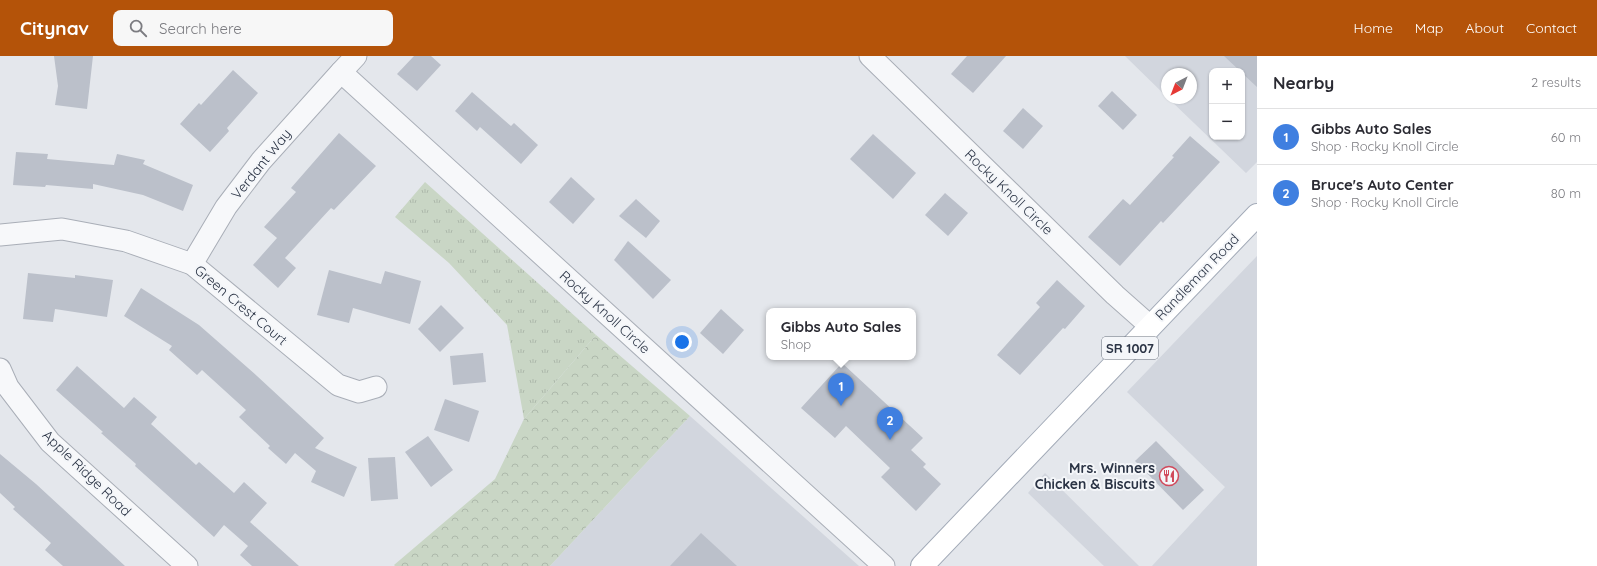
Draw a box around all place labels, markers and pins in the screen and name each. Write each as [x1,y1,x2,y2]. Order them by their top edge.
pin: 1 [828,373,854,406]
pin: 2 [877,407,903,440]
place label: Mrs. Winners Chicken & Biscuits [1035,459,1155,493]
restaurant icon: Mrs. Winners Chicken & Biscuits [1158,465,1180,487]

